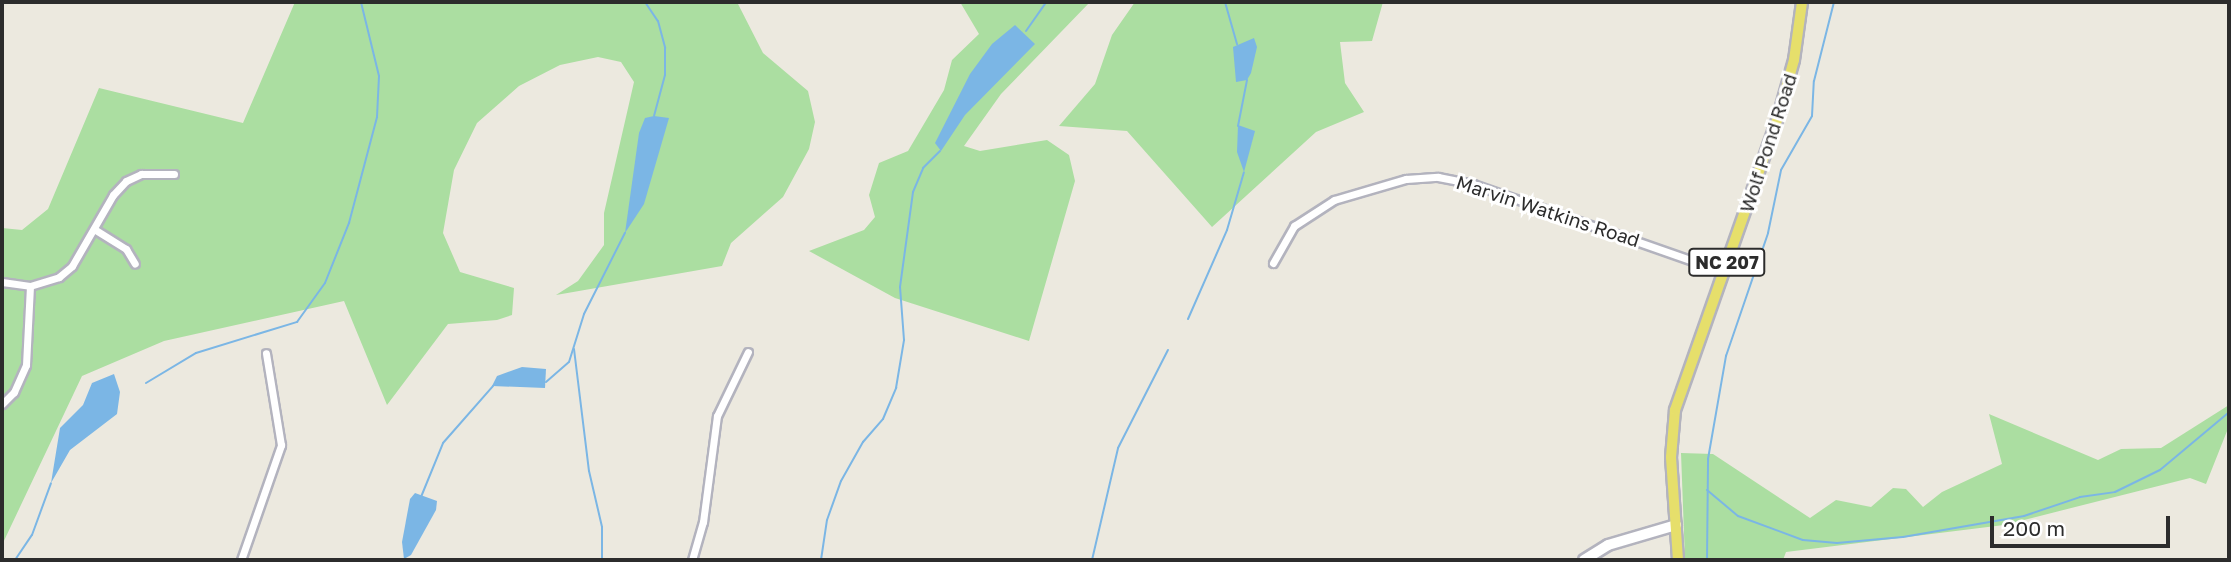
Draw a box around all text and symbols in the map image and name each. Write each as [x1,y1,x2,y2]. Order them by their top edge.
street label: Wolf Pond Road [1735,71,1801,215]
street label: Marvin Watkins Road [1453,171,1643,251]
road number: NC 207 [1687,248,1767,276]
scale bar [1993,503,2173,546]
text: 200 m [2003,515,2065,541]

